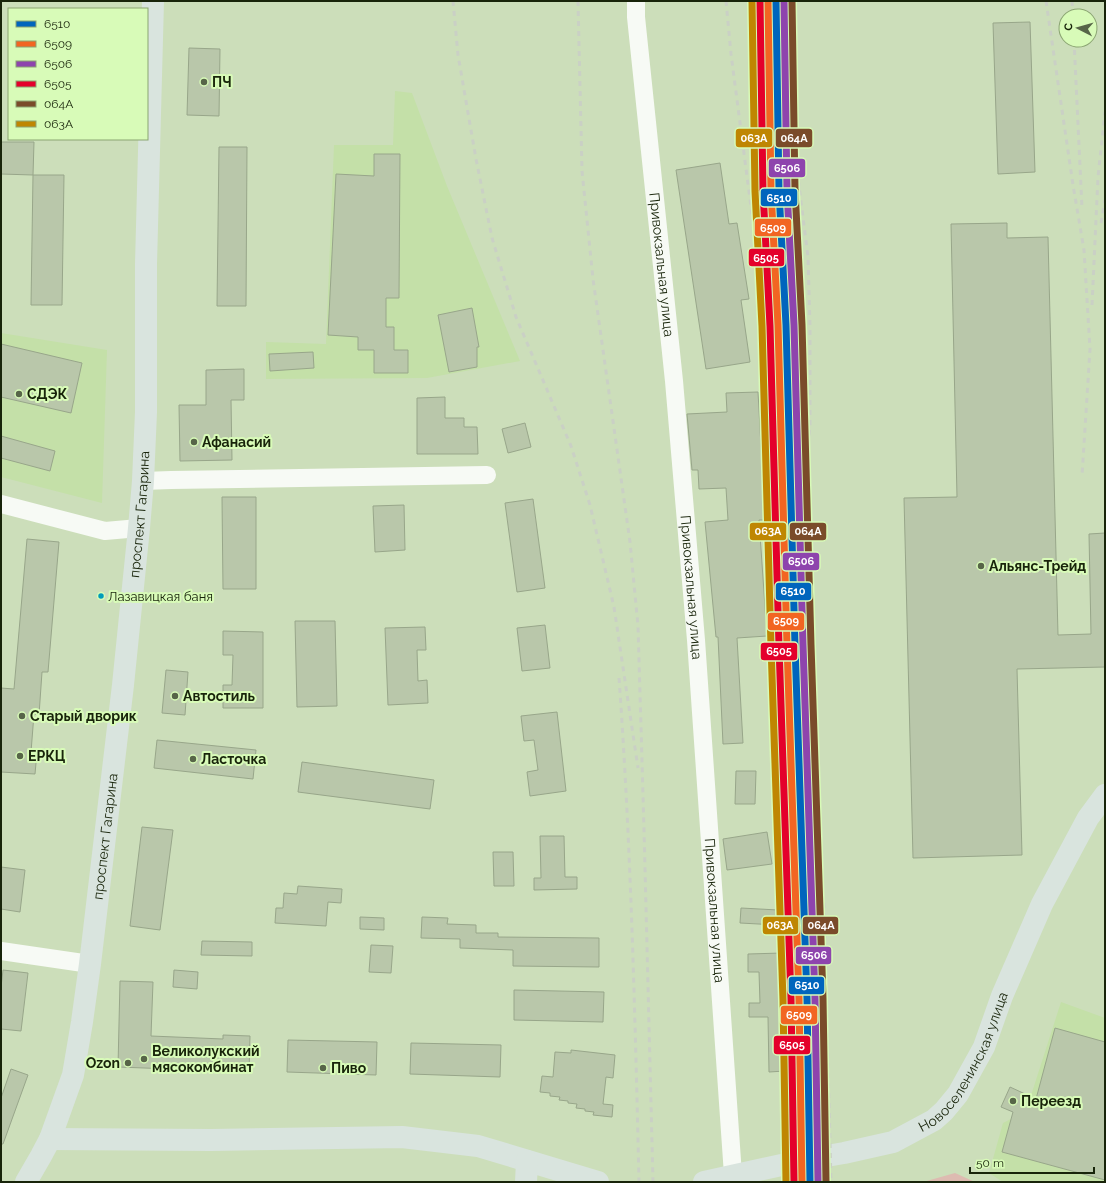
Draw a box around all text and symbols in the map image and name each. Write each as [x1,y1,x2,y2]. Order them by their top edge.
legend [8,8,148,140]
north arrow [1058,8,1098,48]
text: 6510 [44,17,70,31]
text: С [1062,22,1075,31]
text: 6509 [44,37,72,51]
text: 6506 [44,57,72,71]
place label: ПЧ [212,74,232,90]
text: 6505 [44,77,72,91]
marker: ПЧ [199,77,209,87]
text: 064А [44,97,73,111]
text: 063А [44,117,73,131]
line badge: 063А [735,128,773,148]
line badge: 064А [775,128,813,148]
text: 063А [741,132,768,145]
text: 064А [780,132,808,145]
line badge: 6506 [768,158,806,178]
text: 6506 [774,162,800,175]
line badge: 6510 [760,188,798,207]
street label: Привокзальная улица [646,192,677,338]
text: 6510 [767,192,792,205]
line badge: 6509 [754,218,792,237]
text: 6509 [760,222,787,235]
line badge: 6505 [748,248,785,267]
text: 6505 [753,252,779,265]
place label: СДЭК [27,386,68,402]
marker: СДЭК [14,389,24,399]
place label: Афанасий [202,434,271,450]
marker: Афанасий [189,437,199,447]
street label: проспект Гагарина [126,451,152,579]
street label: Привокзальная улица [677,514,705,660]
line badge: 063А [749,522,787,541]
line badge: 064А [789,522,827,541]
text: 063А [755,525,782,538]
text: 064А [794,525,822,538]
line badge: 6506 [782,552,820,571]
text: 6506 [788,555,814,568]
place label: Альянс-Трейд [989,558,1086,574]
marker: Альянс-Трейд [976,561,986,571]
line badge: 6510 [775,582,812,601]
text: 6510 [781,585,806,598]
place label: Лазавицкая баня [108,589,213,604]
marker: Лазавицкая баня [96,591,106,601]
line badge: 6509 [767,612,805,631]
text: 6509 [773,615,800,628]
line badge: 6505 [760,642,798,661]
text: 6505 [766,645,792,658]
place label: Автостиль [183,688,256,704]
marker: Автостиль [170,691,180,701]
place label: Старый дворик [30,708,137,724]
marker: Старый дворик [17,711,27,721]
place label: ЕРКЦ [28,748,66,764]
marker: ЕРКЦ [15,751,25,761]
place label: Ласточка [201,751,266,767]
marker: Ласточка [188,754,198,764]
street label: проспект Гагарина [90,772,121,901]
street label: Привокзальная улица [702,838,728,983]
line badge: 063А [762,916,799,935]
line badge: 064А [802,916,839,935]
text: 063А [767,919,794,932]
text: 064А [807,919,835,932]
line badge: 6506 [795,946,832,965]
text: 6506 [801,949,827,962]
line badge: 6510 [788,976,825,995]
text: 6510 [795,979,820,992]
street label: Новоселенинская улица [916,989,1011,1135]
line badge: 6509 [780,1005,818,1025]
text: 6509 [786,1009,813,1022]
line badge: 6505 [773,1035,811,1055]
text: 6505 [779,1039,805,1052]
place label: Великолукский мясокомбинат [152,1043,260,1075]
marker: Великолукский мясокомбинат [139,1054,149,1064]
place label: Ozon [86,1055,120,1071]
marker: Ozon [123,1058,133,1068]
place label: Пиво [331,1060,367,1076]
marker: Пиво [318,1063,328,1073]
place label: Переезд [1021,1093,1081,1109]
marker: Переезд [1008,1096,1018,1106]
scale bar [970,1149,1094,1175]
text: 50 m [976,1156,1004,1170]

